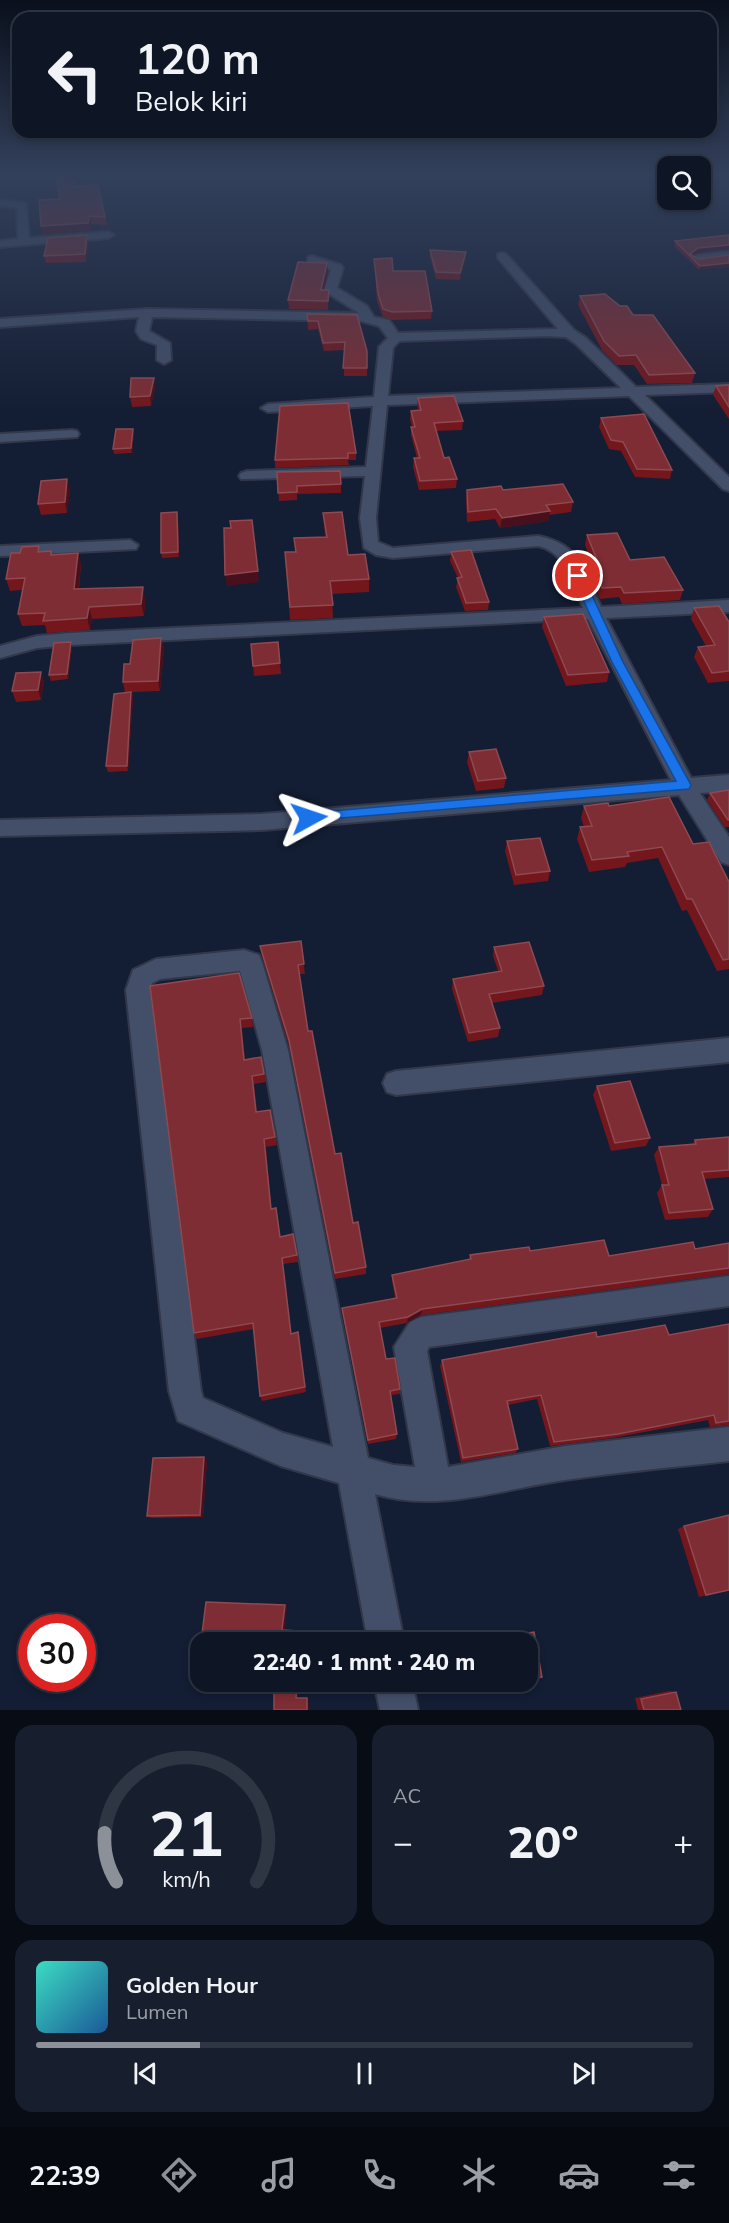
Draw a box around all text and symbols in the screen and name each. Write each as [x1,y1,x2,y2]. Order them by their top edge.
text: 120 m [135,32,260,85]
icon: left [36,36,114,114]
text: Belok kiri [135,84,247,118]
map controls [657,156,711,210]
button: search [657,156,711,210]
pin [552,550,603,601]
icon: arrive [561,559,594,592]
position arrow [277,786,341,850]
speed limit sign: 30 [18,1614,96,1692]
text: 22:40 · 1 mnt · 240 m [253,1648,475,1676]
text: AC [393,1783,421,1808]
text: 21 [149,1793,223,1872]
text: 20° [507,1813,579,1869]
text: − [393,1821,413,1862]
text: + [673,1821,693,1862]
text: km/h [162,1865,210,1892]
text: Golden Hour [126,1971,258,1999]
text: Lumen [126,1999,188,2024]
icon: previous [129,2057,162,2090]
icon: pause [348,2057,381,2090]
icon: next [567,2057,600,2090]
icon: directions [158,2154,200,2196]
icon: music [258,2154,300,2196]
icon: phone [358,2154,400,2196]
icon: climate [458,2154,500,2196]
icon: car [558,2154,600,2196]
icon: filters [658,2154,700,2196]
text: 22:39 [29,2158,100,2192]

